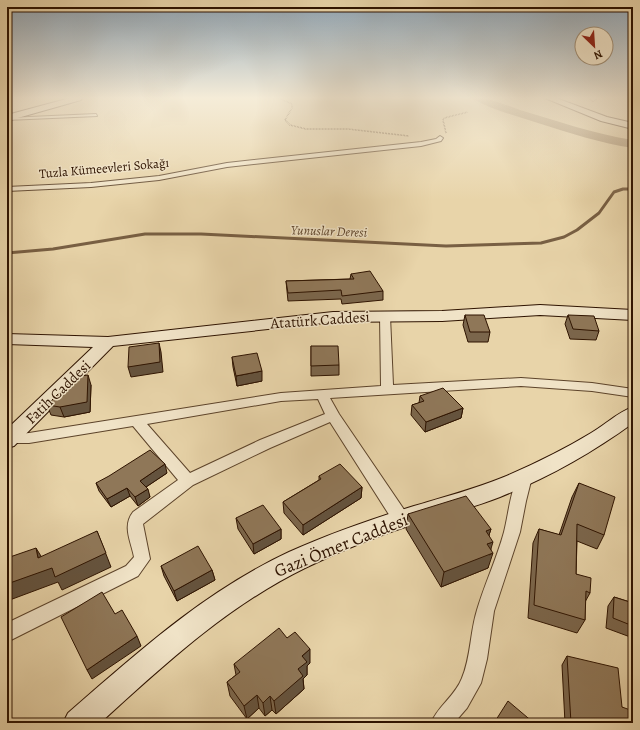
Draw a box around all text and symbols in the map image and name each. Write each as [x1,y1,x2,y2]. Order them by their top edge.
north arrow [574,26,614,66]
text: N [591,46,605,63]
street label: Tuzla Kümeevleri Sokağı [38,154,170,182]
water label: Yunuslar Deresi [291,221,368,241]
street label: Atatürk Caddesi [269,307,370,334]
street label: Fatih Caddesi [21,356,95,428]
street label: Gazi Ömer Caddesi [270,507,412,583]

